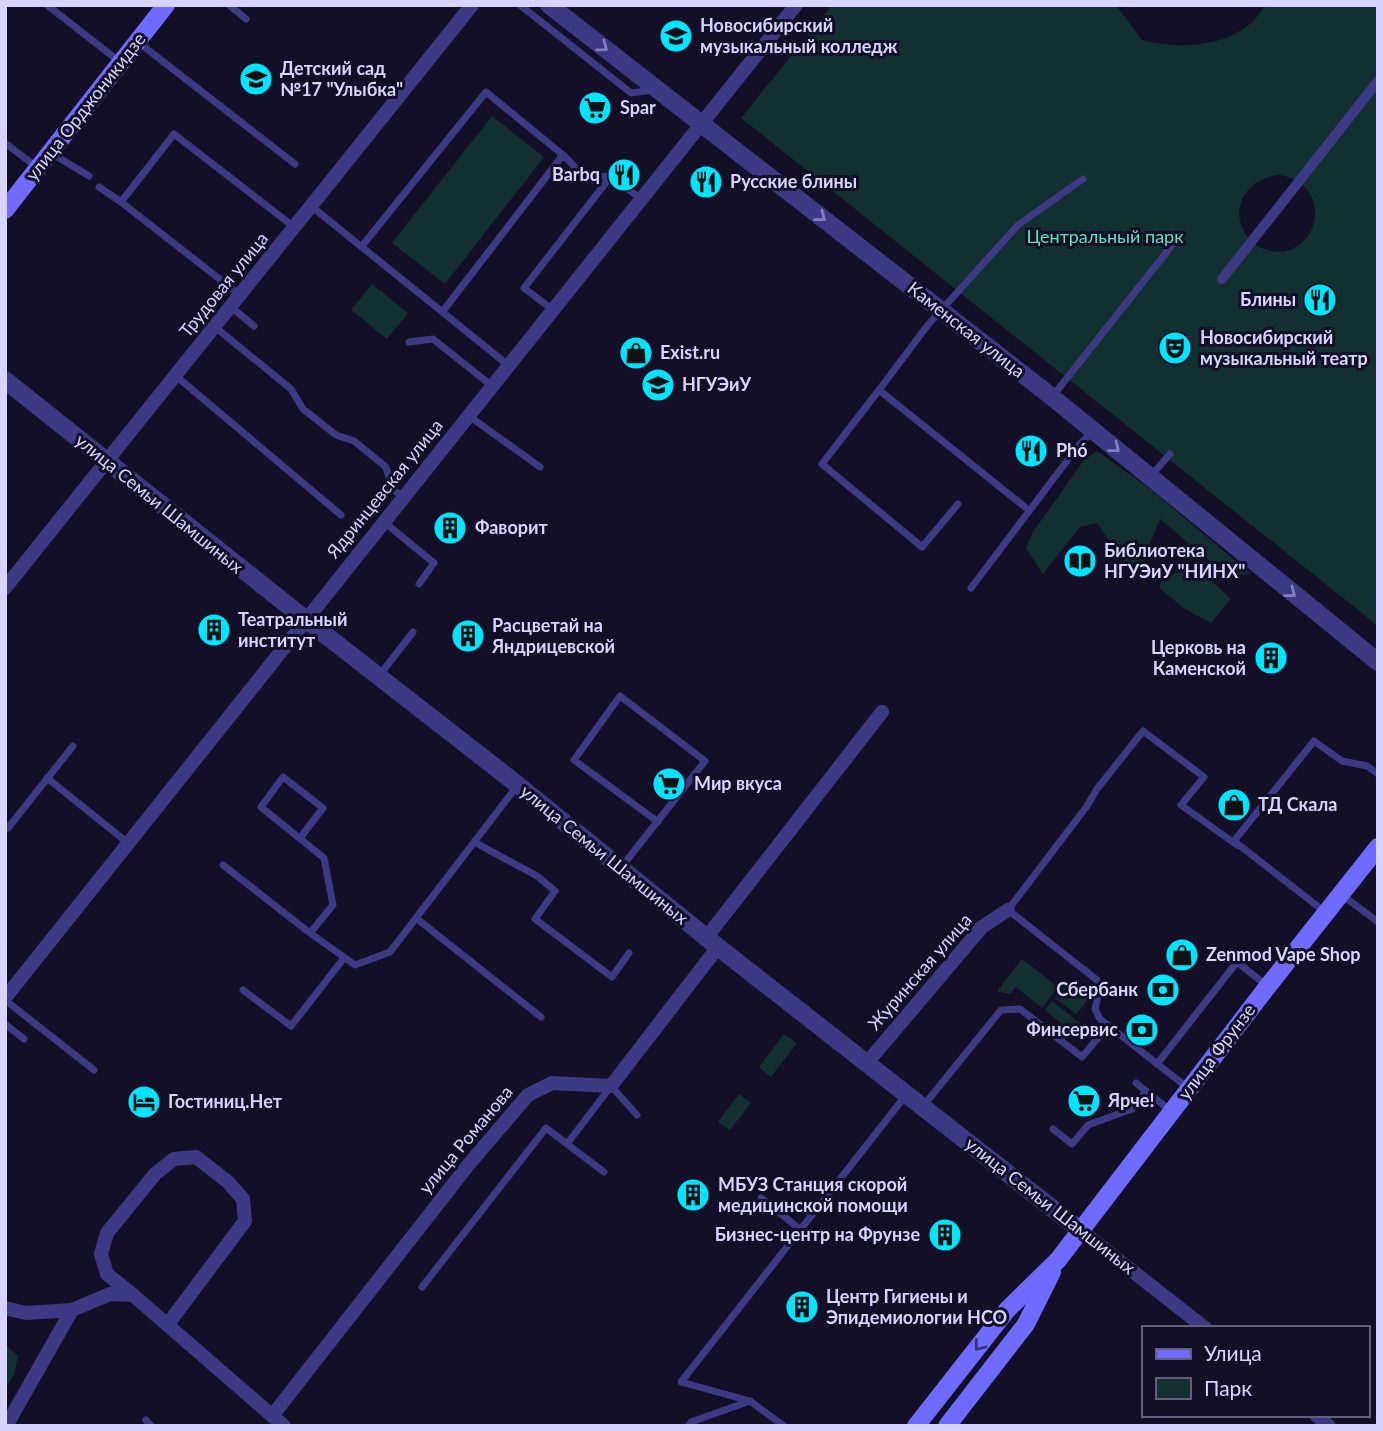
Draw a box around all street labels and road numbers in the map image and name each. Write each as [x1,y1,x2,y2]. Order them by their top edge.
street label: улица Орджоникидзе [21,28,150,185]
street label: Трудовая улица [174,227,272,341]
street label: Каменская улица [904,277,1030,382]
street label: Ядринцевская улица [321,415,447,563]
street label: улица Семьи Шамшиных [71,429,248,578]
street label: улица Семьи Шамшиных [516,780,693,929]
street label: Журинская улица [863,909,976,1034]
street label: улица Фрунзе [1173,999,1259,1104]
street label: улица Романова [414,1081,517,1198]
street label: улица Семьи Шамшиных [961,1132,1140,1278]

